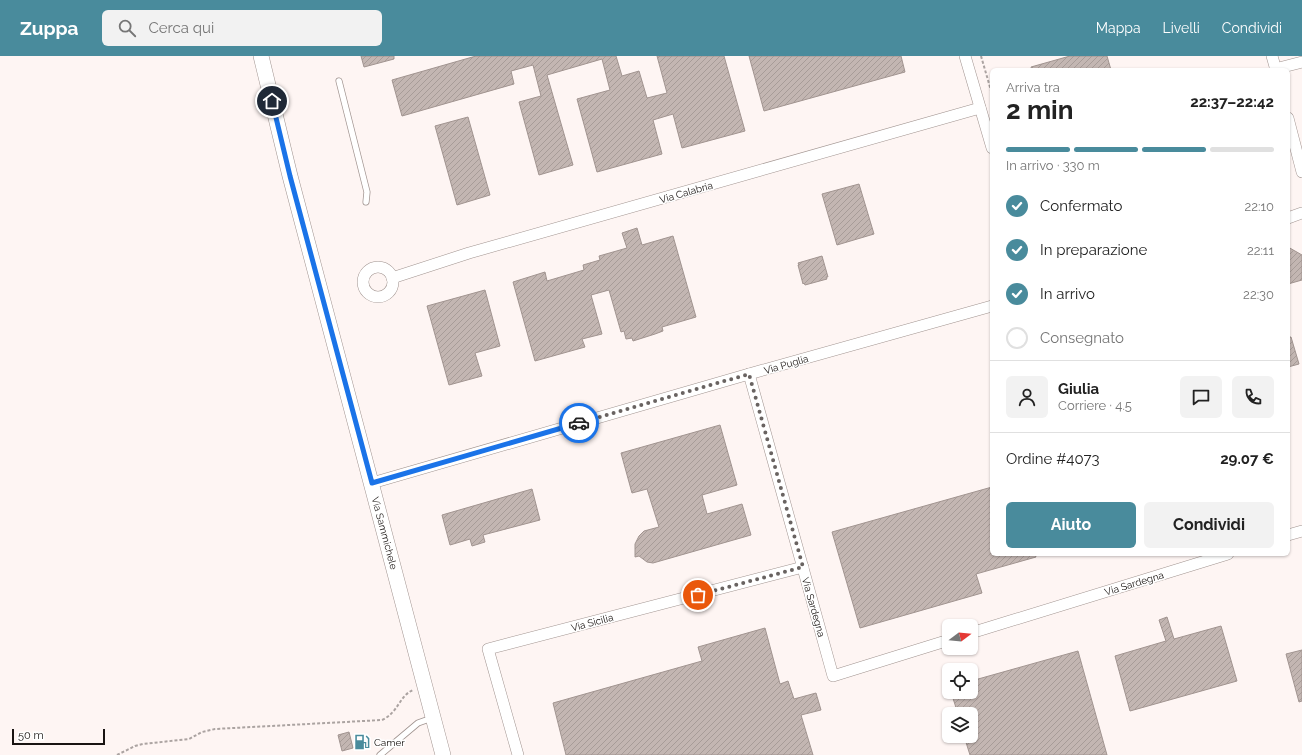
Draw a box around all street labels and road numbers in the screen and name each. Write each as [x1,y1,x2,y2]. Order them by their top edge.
street label: Via Calabria [658,180,714,205]
street label: Via Puglia [763,353,810,376]
street label: Via Sammichele [370,496,400,571]
street label: Via Sardegna [1103,569,1165,598]
street label: Via Sardegna [800,576,827,638]
street label: Via Sicilia [570,612,614,633]

